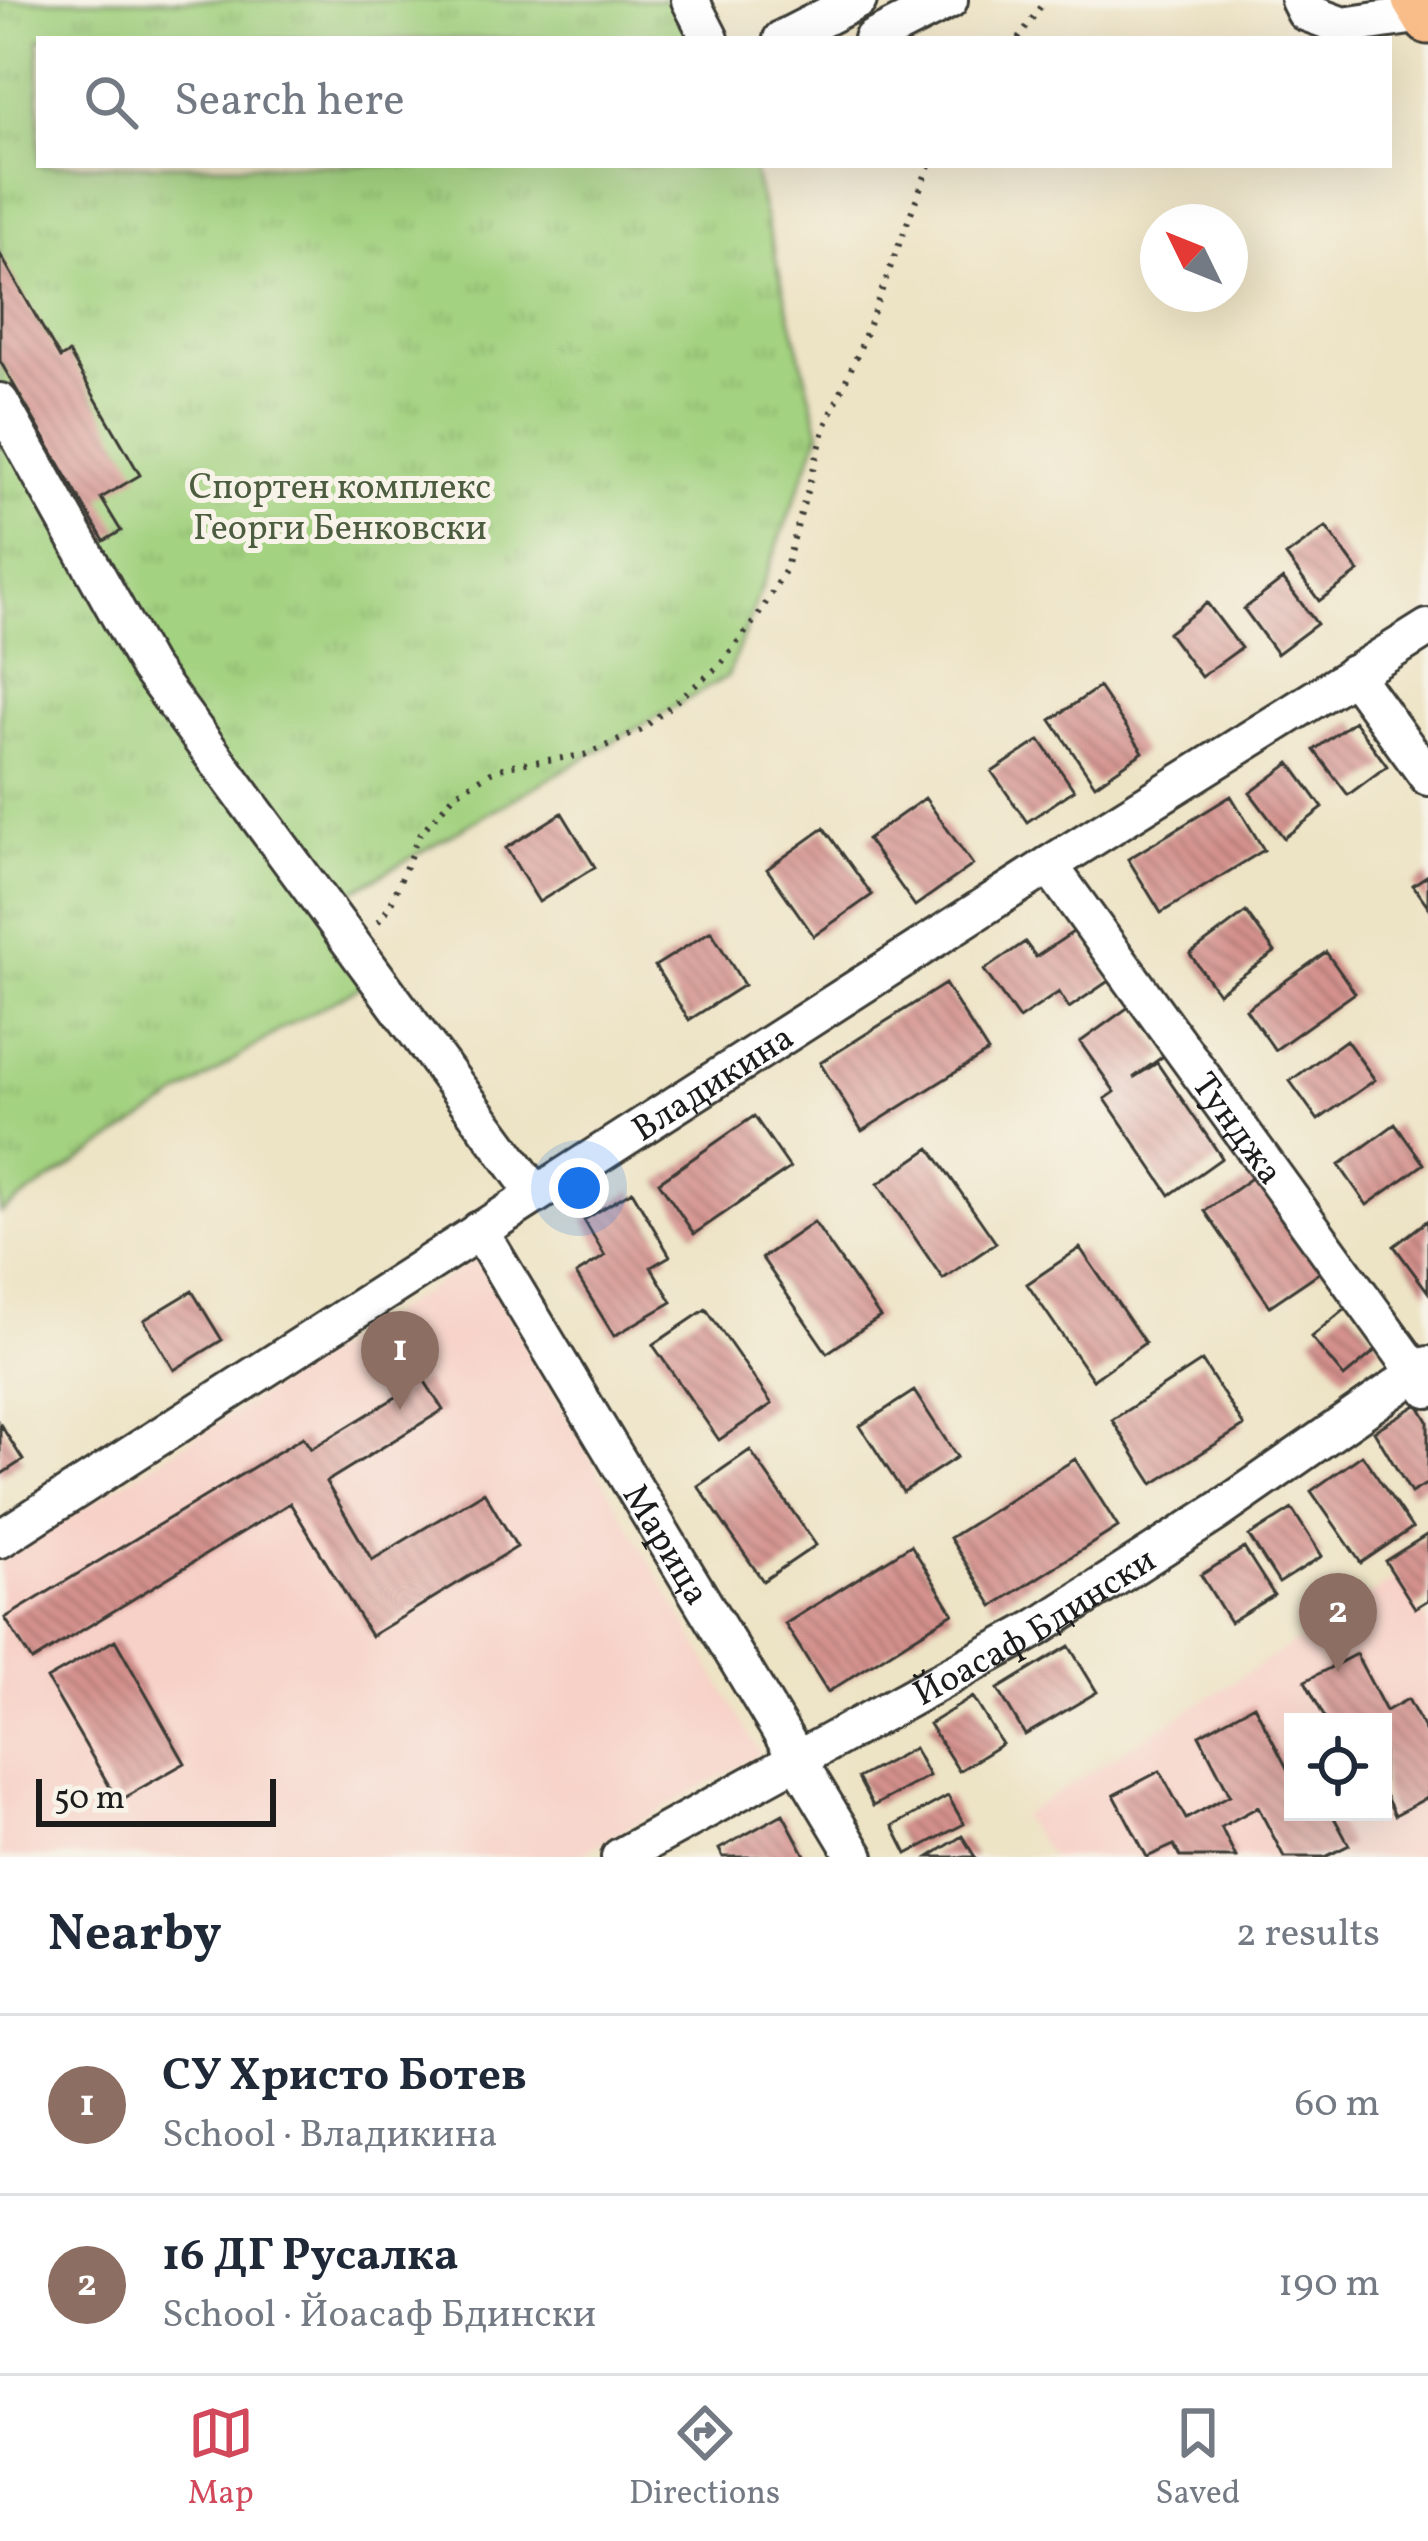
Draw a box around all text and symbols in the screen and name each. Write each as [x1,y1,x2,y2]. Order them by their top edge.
search box [36,36,1392,168]
icon: search [78,69,144,135]
text: Search here [174,71,405,134]
north arrow [1140,204,1248,312]
park label: Спортен комплекс Георги Бенковски [189,464,491,555]
street label: Владикина [623,1014,805,1156]
street label: Тунджа [1178,1064,1293,1196]
your location [549,1158,609,1218]
pin: 1 [361,1311,439,1410]
street label: Марица [608,1476,720,1616]
street label: Йоасаф Бдински [905,1537,1167,1720]
pin: 2 [1299,1573,1377,1672]
map controls [1284,1713,1392,1821]
button: locate [1284,1713,1392,1821]
scale bar [36,1773,276,1826]
text: 50 m [54,1777,125,1823]
text: Nearby [48,1900,222,1971]
text: 2 results [1236,1908,1380,1962]
text: СУ Христо Ботев [162,2046,527,2109]
text: 1 [79,2078,95,2132]
text: 60 m [1295,2078,1380,2132]
text: School · Владикина [162,2109,498,2163]
text: 16 ДГ Русалка [162,2226,459,2289]
text: 2 [77,2258,97,2312]
text: 190 m [1278,2258,1380,2312]
text: School · Йоасаф Бдински [162,2289,596,2343]
tab: Map [188,2400,254,2518]
tab: Directions [629,2400,780,2518]
tab: Saved [1155,2400,1240,2518]

